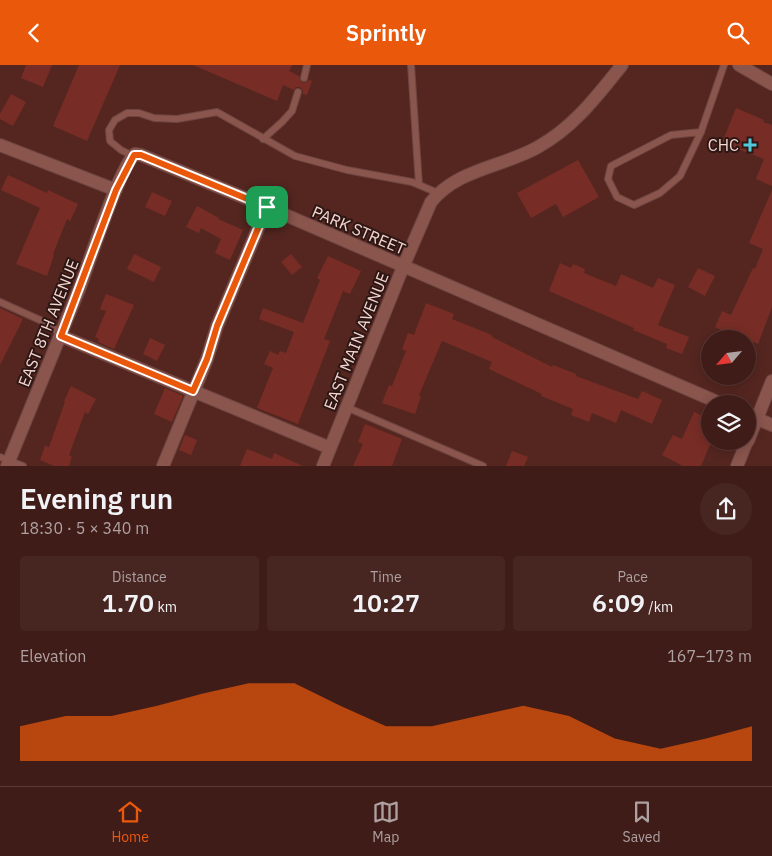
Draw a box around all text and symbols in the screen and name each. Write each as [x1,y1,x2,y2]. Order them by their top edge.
text: Sprintly [346,18,426,47]
icon: back [20,19,48,47]
icon: search [724,19,752,47]
place label: CHC [708,135,739,155]
marker: CHC [743,138,757,152]
pin [246,186,288,228]
icon: arrive [253,193,281,221]
street label: PARK STREET [309,201,409,259]
street label: EAST 8TH AVENUE [13,256,83,390]
street label: EAST MAIN AVENUE [319,269,393,413]
north arrow [701,330,756,385]
map controls [701,330,756,450]
button: layers [701,395,756,450]
text: Evening run [20,480,173,517]
button: share [700,483,752,535]
text: 18:30 · 5 × 340 m [20,518,149,538]
text: Distance [112,568,167,586]
text: Time [370,568,402,586]
text: Pace [617,568,648,586]
text: 1.70 [102,586,154,619]
text: 10:27 [352,586,420,619]
text: 6:09 [592,586,645,619]
text: km [154,598,177,616]
text: /km [645,598,673,616]
text: Elevation [20,646,86,666]
text: 167–173 m [667,646,752,666]
tab: Home [111,798,149,846]
tab: Map [372,798,400,846]
tab: Saved [623,798,661,846]

